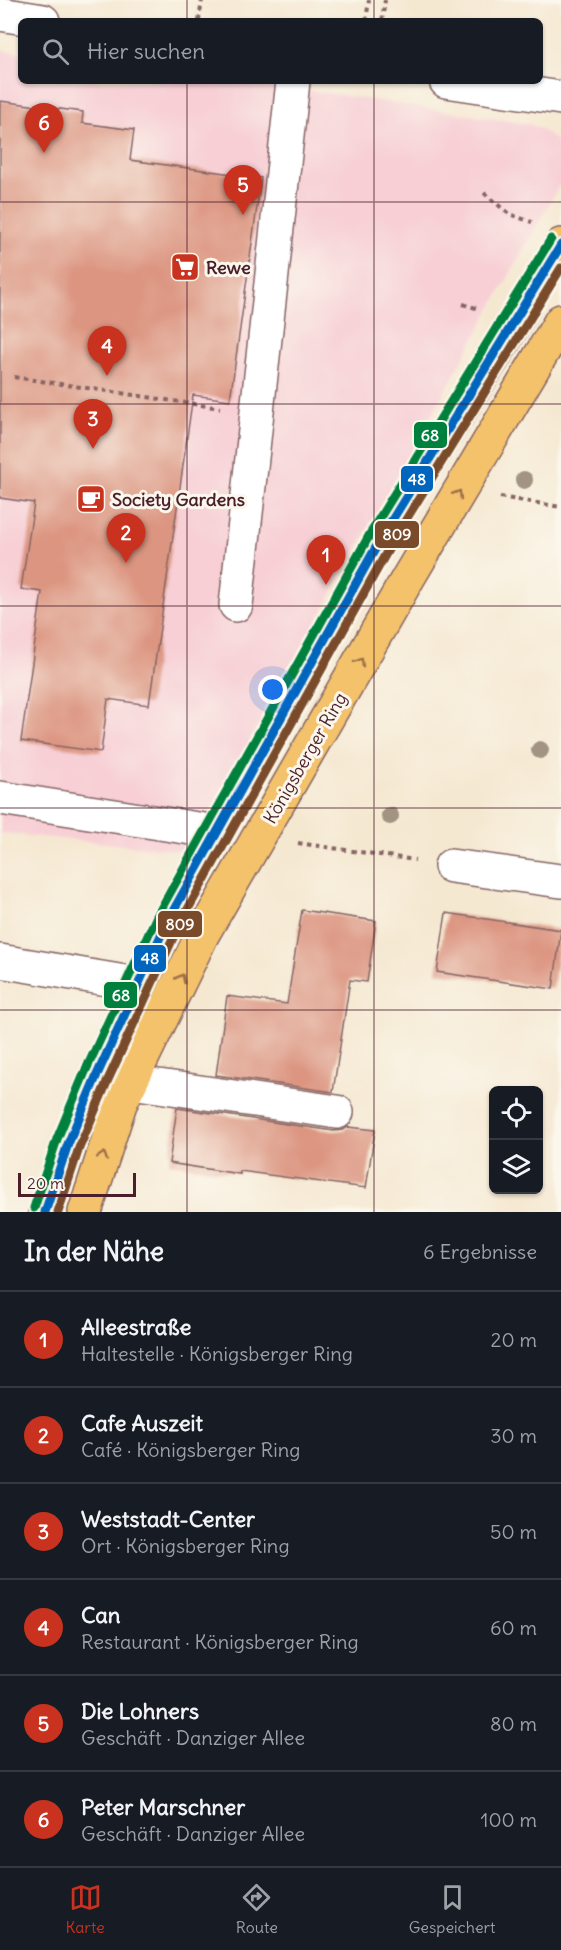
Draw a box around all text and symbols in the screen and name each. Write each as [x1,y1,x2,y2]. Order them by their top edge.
search box [18,18,543,84]
icon: search [39,35,72,68]
text: Hier suchen [87,37,205,65]
pin: 6 [24,104,63,153]
pin: 5 [224,166,262,215]
supermarket icon: Rewe [169,251,201,283]
place label: Rewe [206,256,251,279]
pin: 4 [88,326,126,376]
pin: 3 [74,400,112,449]
line badge: 68 [413,421,448,449]
text: 68 [421,425,439,445]
line badge: 48 [400,465,434,493]
text: 48 [408,469,426,489]
cafe icon: Society Gardens [75,483,107,515]
place label: Society Gardens [112,488,245,511]
one-way arrow [451,490,463,500]
pin: 2 [106,514,146,563]
line badge: 809 [374,520,420,549]
text: 809 [383,524,411,544]
pin: 1 [306,536,346,585]
one-way arrow [353,658,364,668]
your location [258,675,287,704]
street label: Königsberger Ring [258,688,352,828]
line badge: 809 [157,910,203,938]
text: 809 [166,914,194,934]
line badge: 48 [133,944,167,973]
text: 48 [141,948,159,968]
one-way arrow [174,974,186,985]
line badge: 68 [103,981,138,1009]
text: 68 [112,985,130,1005]
map controls [489,1086,543,1194]
button: locate [489,1086,543,1140]
button: layers [489,1140,543,1194]
one-way arrow [96,1151,108,1162]
scale bar [18,1170,136,1198]
text: 20 m [27,1173,64,1193]
text: In der Nähe [24,1235,164,1268]
text: 6 Ergebnisse [423,1239,537,1264]
text: Alleestraße [81,1313,191,1341]
text: 1 [40,1327,47,1352]
text: 20 m [491,1327,537,1352]
text: Haltestelle · Königsberger Ring [81,1341,353,1366]
text: Cafe Auszeit [81,1409,203,1437]
text: 2 [38,1423,49,1448]
text: 30 m [490,1423,537,1448]
text: Café · Königsberger Ring [81,1437,300,1462]
text: Weststadt-Center [81,1505,255,1533]
text: 3 [38,1519,49,1544]
text: 50 m [490,1519,537,1544]
text: Ort · Königsberger Ring [81,1533,290,1558]
text: Can [81,1601,121,1629]
text: 4 [38,1615,49,1640]
text: 60 m [490,1615,537,1640]
text: Restaurant · Königsberger Ring [81,1629,359,1654]
text: Die Lohners [81,1697,199,1725]
text: 5 [38,1711,49,1736]
text: 80 m [490,1711,537,1736]
text: Geschäft · Danziger Allee [81,1725,305,1750]
text: Peter Marschner [81,1793,245,1821]
text: 6 [38,1807,49,1832]
text: 100 m [480,1807,537,1832]
text: Geschäft · Danziger Allee [81,1821,305,1846]
tab: Karte [65,1881,105,1937]
tab: Route [236,1881,278,1937]
tab: Gespeichert [409,1881,496,1937]

